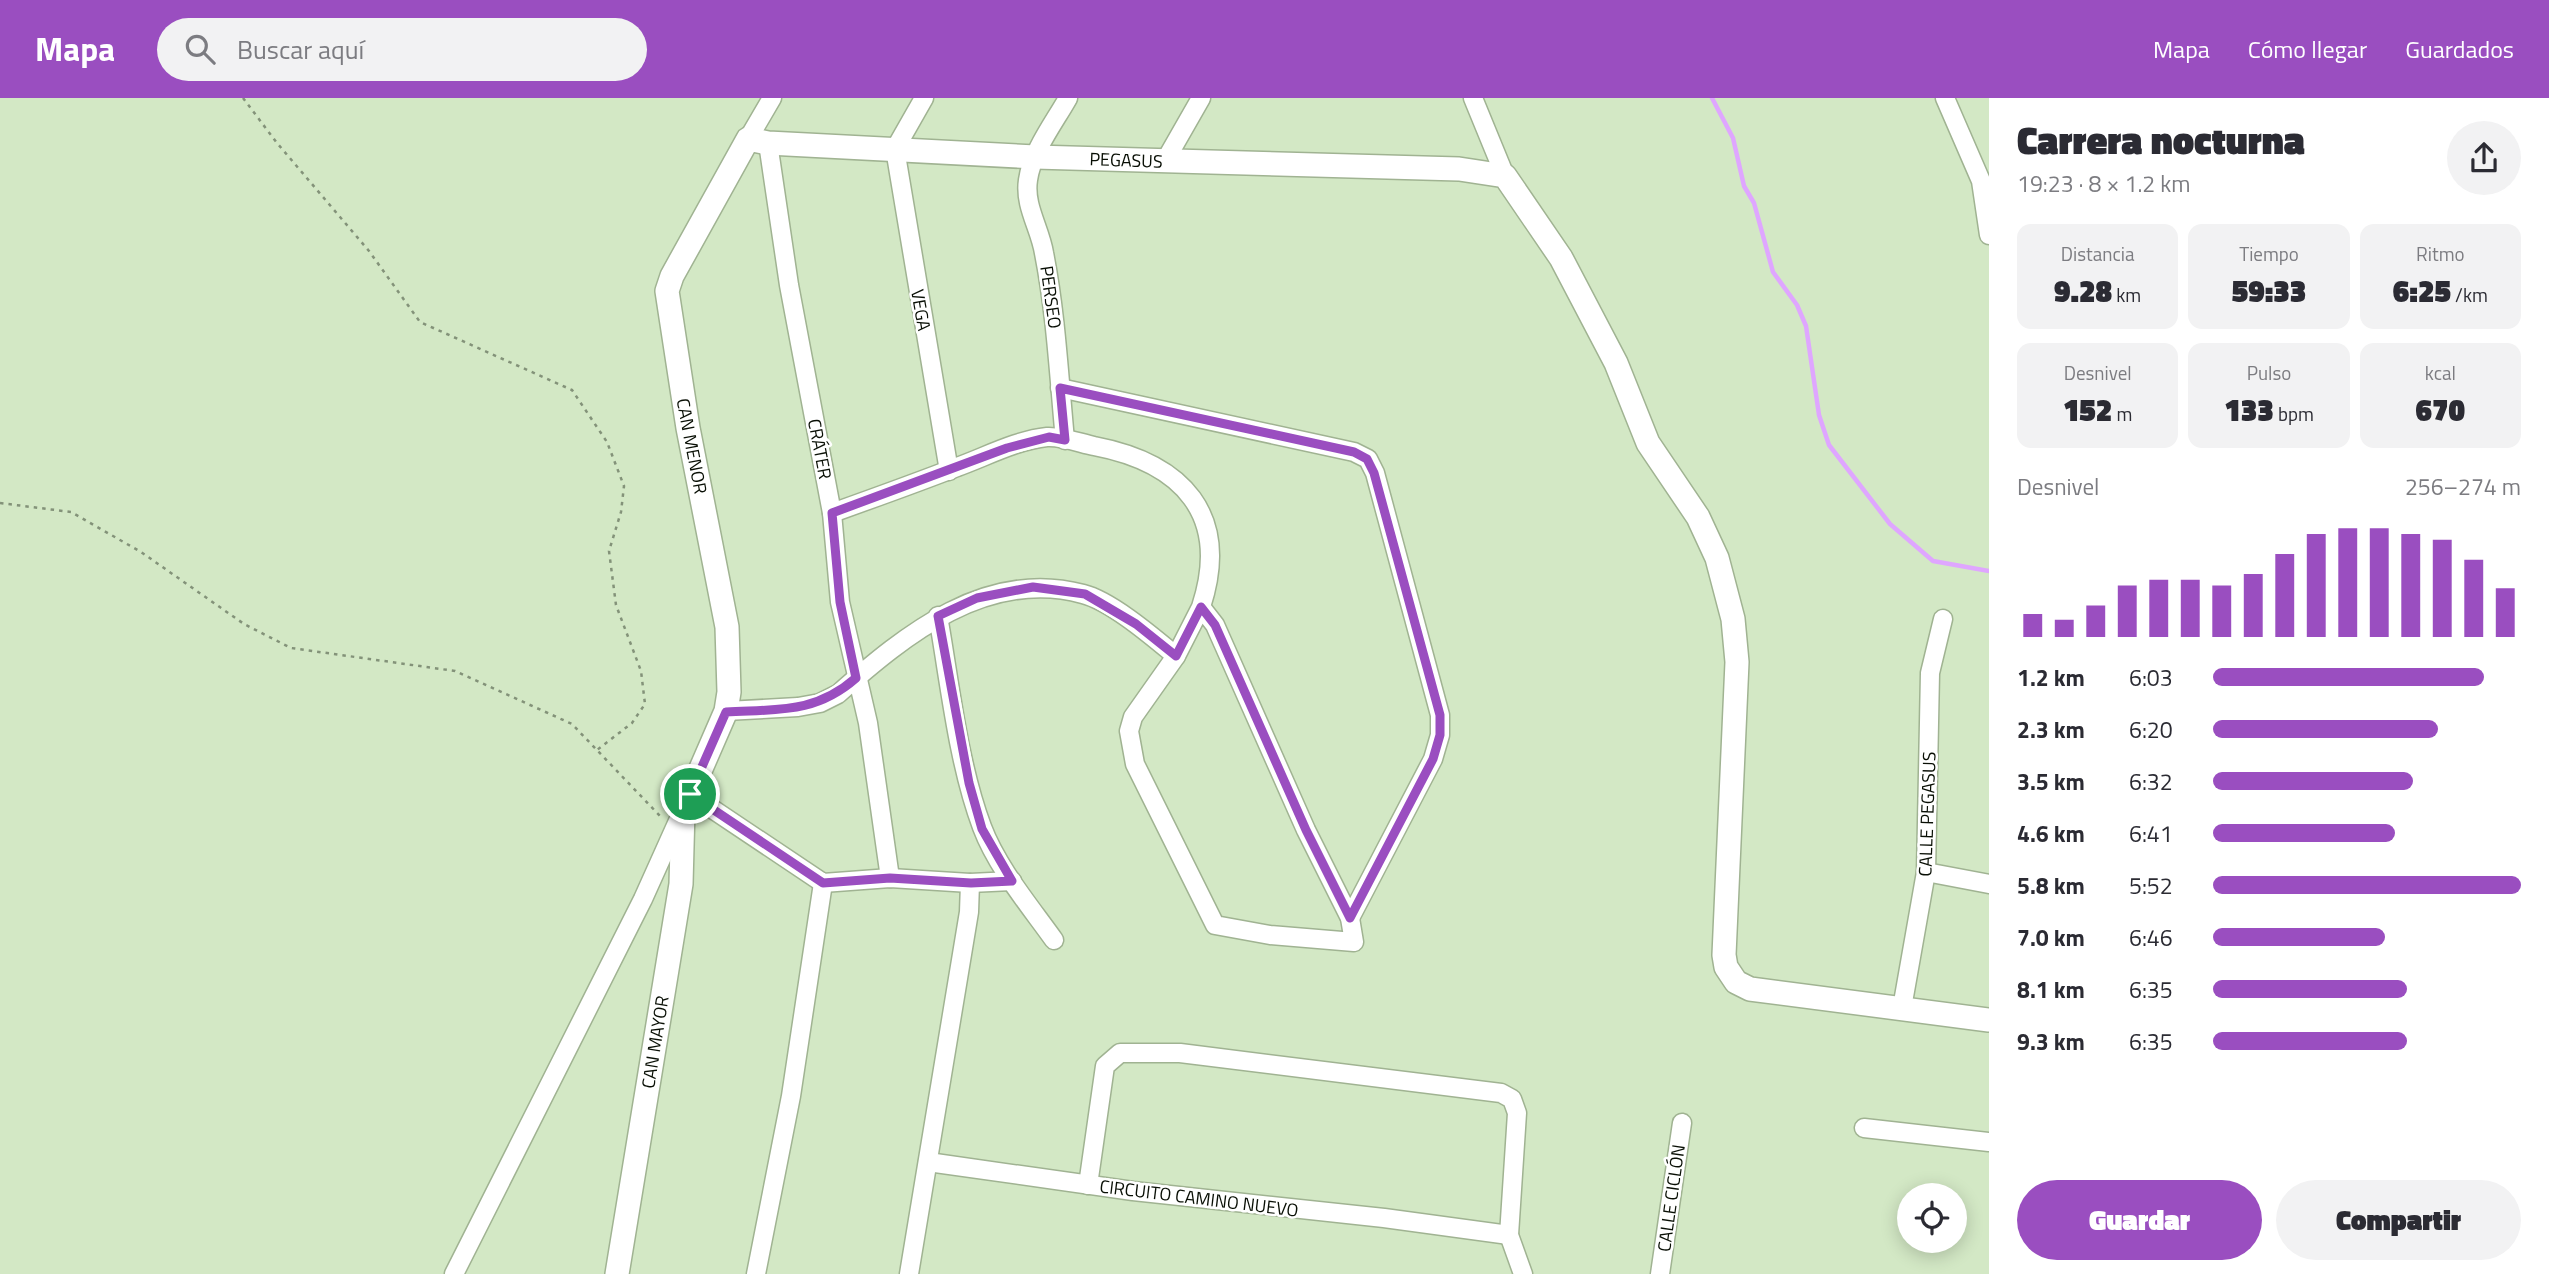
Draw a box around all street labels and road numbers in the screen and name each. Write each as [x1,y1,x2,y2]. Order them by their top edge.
street label: PEGASUS [1089,145,1163,175]
street label: PERSEO [1033,264,1069,330]
street label: VEGA [904,287,938,333]
street label: CAN MENOR [670,396,714,496]
street label: CRÁTER [801,416,839,482]
street label: CALLE PEGASUS [1911,751,1943,877]
street label: CAN MAYOR [634,994,676,1090]
street label: CALLE CICLÓN [1650,1143,1692,1253]
street label: CIRCUITO CAMINO NUEVO [1098,1172,1300,1224]

